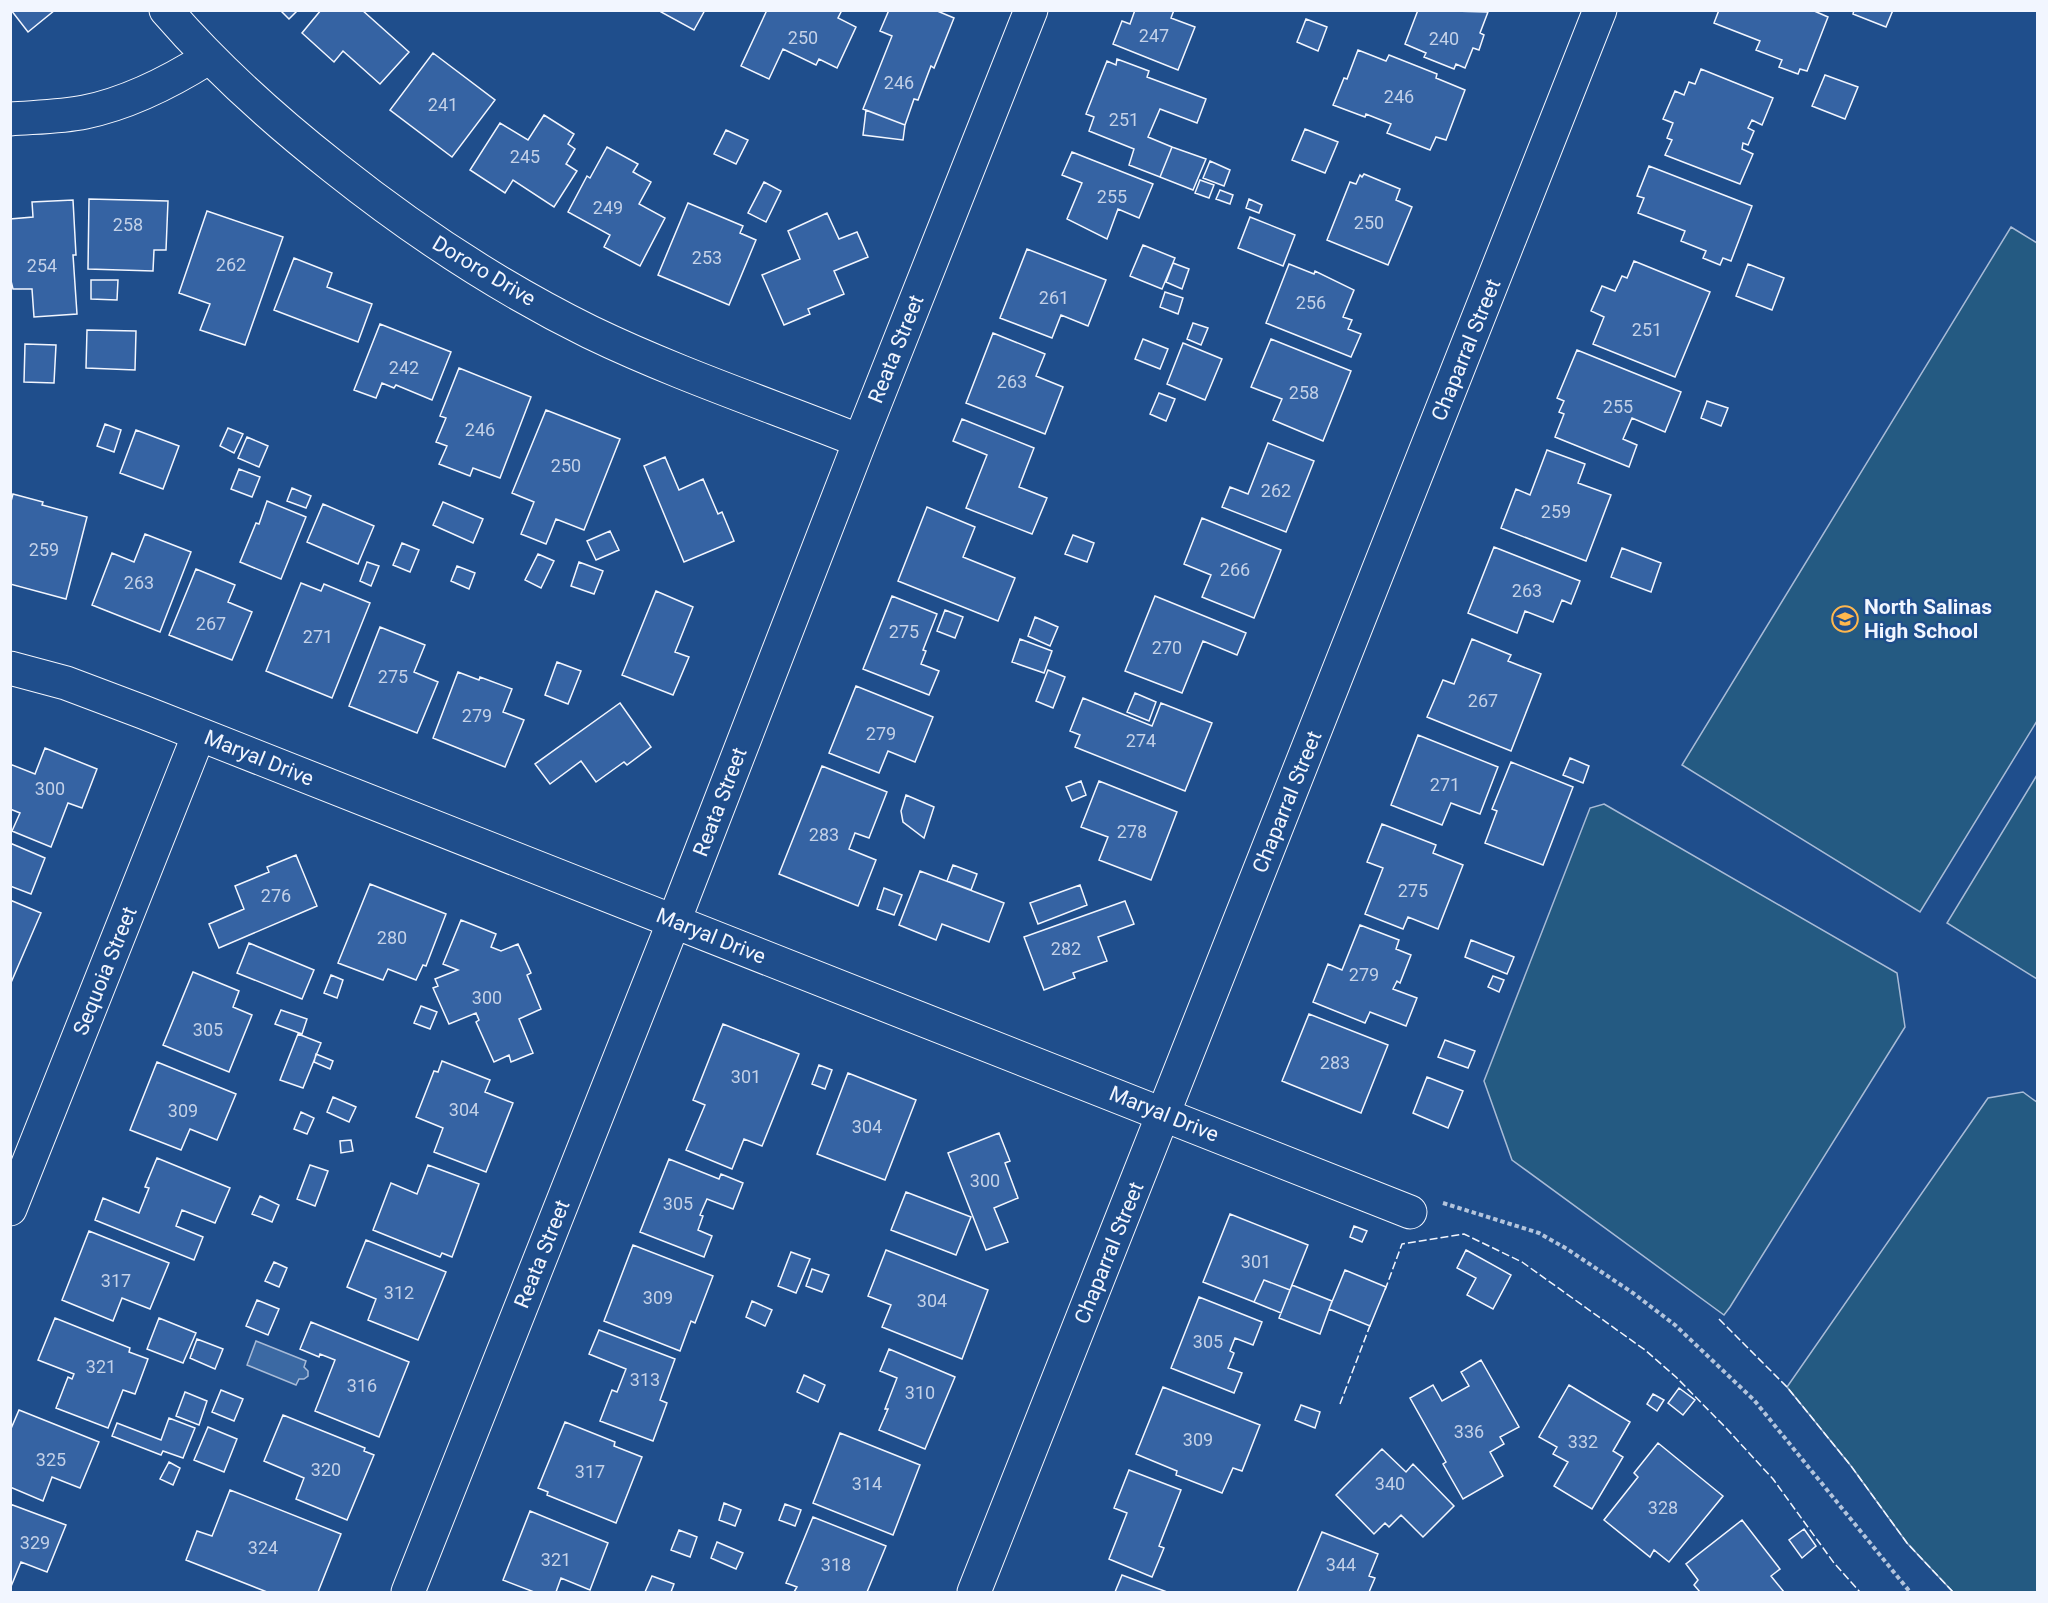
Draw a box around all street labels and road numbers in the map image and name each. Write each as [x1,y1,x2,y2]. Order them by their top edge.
street label: Dororo Drive [428,231,540,311]
street label: Chaparral Street [1427,275,1505,424]
street label: Reata Street [863,291,929,407]
street label: Maryal Drive [201,725,317,791]
street label: Chaparral Street [1248,727,1326,876]
street label: Reata Street [688,744,752,860]
street label: Sequoia Street [68,903,142,1039]
street label: Maryal Drive [653,903,769,969]
street label: Maryal Drive [1106,1081,1222,1147]
street label: Chaparral Street [1070,1178,1148,1327]
street label: Reata Street [509,1196,575,1312]

